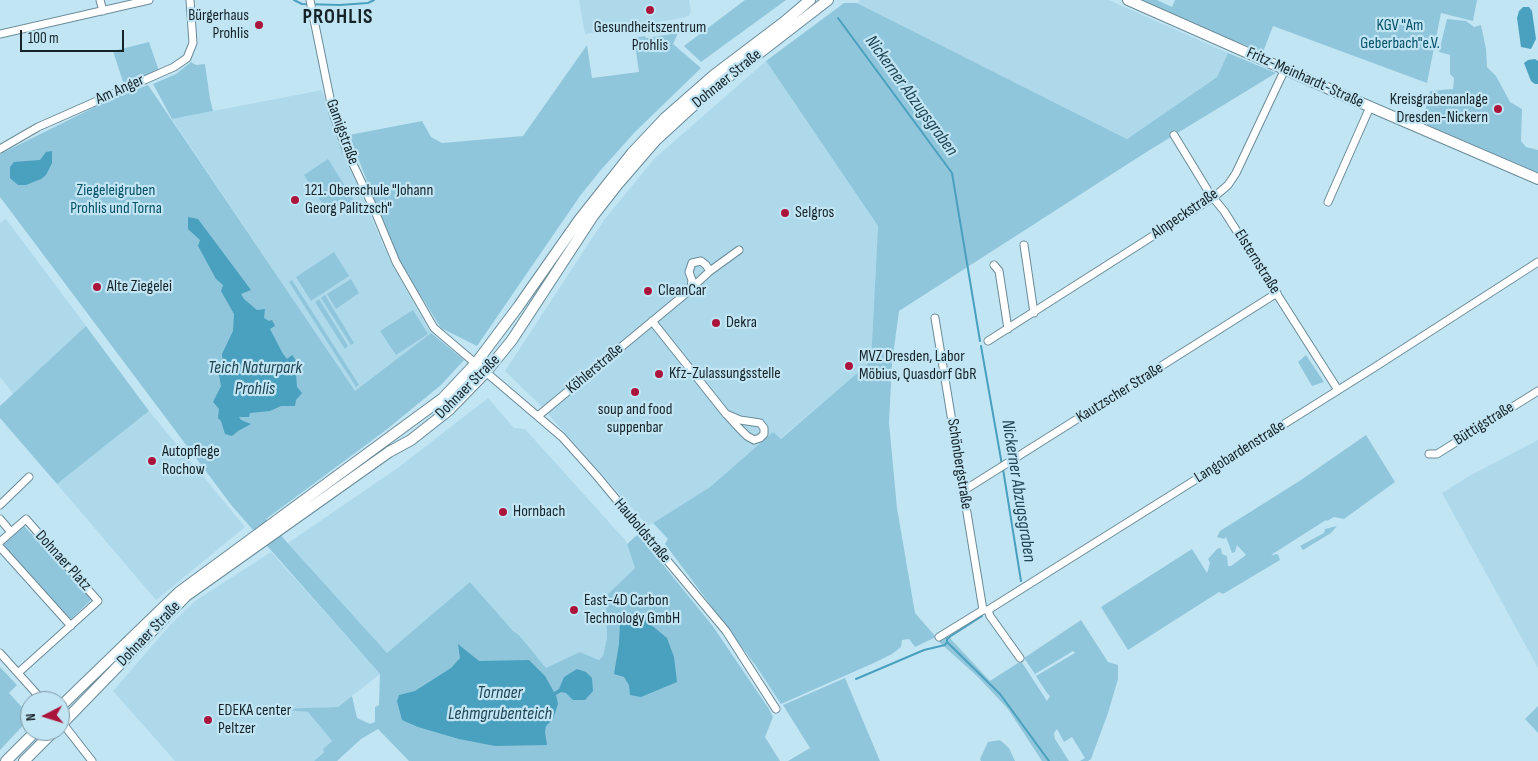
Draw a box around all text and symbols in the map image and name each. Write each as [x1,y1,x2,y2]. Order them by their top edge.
marker: Gesundheitszentrum Prohlis [644,4,656,16]
district label: PROHLIS [302,5,374,31]
place label: Bürgerhaus Prohlis [188,6,249,44]
park label: KGV "Am Geberbach"e.V. [1360,16,1440,54]
place label: Gesundheitszentrum Prohlis [594,18,706,56]
marker: Bürgerhaus Prohlis [253,19,265,31]
scale bar [22,20,126,52]
text: 100 m [28,29,59,48]
water label: Nickerner Abzugsgraben [860,31,962,161]
street label: Fritz-Meinhardt-Straße [1244,44,1366,112]
street label: Dohnaer Straße [689,45,765,113]
street label: Am Anger [93,71,147,109]
place label: Kreisgrabenanlage Dresden-Nickern [1390,90,1488,128]
street label: Gamigstraße [321,97,363,167]
marker: Kreisgrabenanlage Dresden-Nickern [1492,103,1504,115]
park label: Ziegeleigruben Prohlis und Torna [70,181,162,219]
place label: 121. Oberschule "Johann Georg Palitzsch" [305,181,433,219]
street label: Alnpeckstraße [1148,185,1222,243]
marker: 121. Oberschule "Johann Georg Palitzsch" [289,194,301,206]
place label: Selgros [795,203,834,223]
marker: Selgros [779,207,791,219]
street label: Elsternstraße [1230,226,1284,298]
place label: Alte Ziegelei [107,277,172,297]
marker: Alte Ziegelei [91,281,103,293]
place label: CleanCar [658,281,706,301]
marker: CleanCar [642,285,654,297]
place label: Dekra [726,313,757,333]
marker: Dekra [710,317,722,329]
street label: Köhlerstraße [563,340,627,398]
place label: MVZ Dresden, Labor Möbius, Quasdorf GbR [859,347,977,385]
street label: Dohnaer Straße [432,351,504,423]
water label: Teich Naturpark Prohlis [208,357,302,399]
street label: Kautzscher Straße [1073,359,1167,427]
marker: MVZ Dresden, Labor Möbius, Quasdorf GbR [843,360,855,372]
place label: Kfz-Zulassungsstelle [669,364,781,384]
marker: Kfz-Zulassungsstelle [653,368,665,380]
marker: soup and food suppenbar [629,386,641,398]
street label: Büttigstraße [1450,398,1518,450]
place label: soup and food suppenbar [598,400,672,438]
street label: Schönbergstraße [942,417,976,511]
street label: Langobardenstraße [1191,417,1289,487]
water label: Nickerner Abzugsgraben [996,418,1040,564]
place label: Autopflege Rochow [162,442,220,480]
marker: Autopflege Rochow [146,455,158,467]
street label: Hauboldstraße [610,495,674,567]
place label: Hornbach [513,502,565,522]
marker: Hornbach [497,506,509,518]
street label: Dohnaer Platz [31,527,95,595]
place label: East-4D Carbon Technology GmbH [584,591,680,629]
street label: Dohnaer Straße [113,597,185,671]
marker: East-4D Carbon Technology GmbH [568,604,580,616]
water label: Tornaer Lehmgrubenteich [448,682,552,724]
north arrow [20,691,70,741]
place label: EDEKA center Peltzer [218,701,291,739]
text: N [22,713,39,722]
marker: EDEKA center Peltzer [202,714,214,726]

